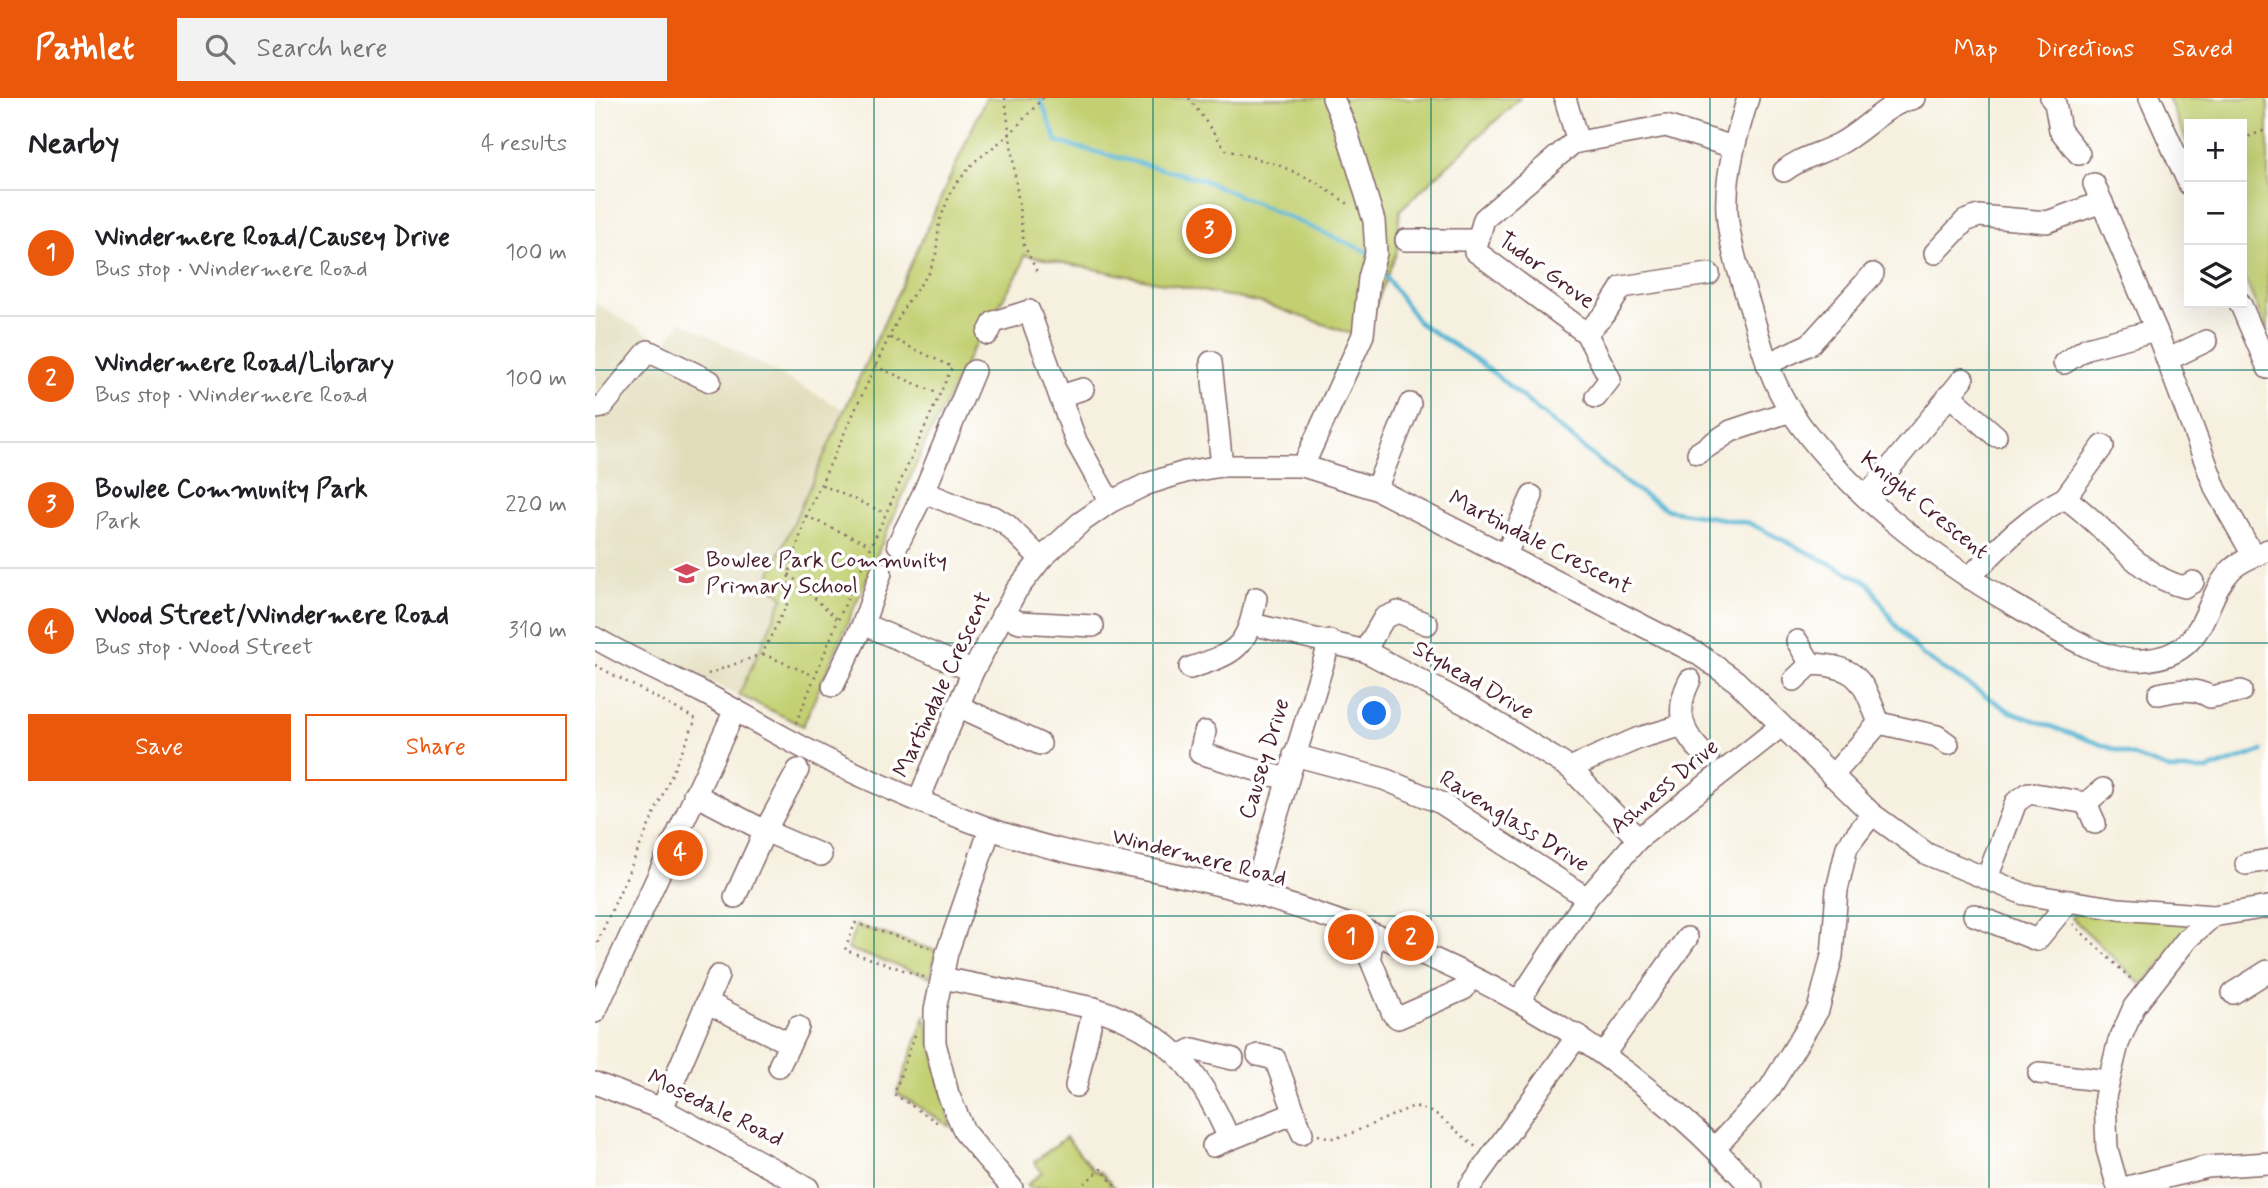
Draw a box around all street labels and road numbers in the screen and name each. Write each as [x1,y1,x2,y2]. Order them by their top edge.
street label: Tudor Grove [1491,226,1601,316]
street label: Knight Crescent [1852,445,1994,569]
street label: Martindale Crescent [1443,484,1637,602]
street label: Martindale Crescent [887,587,999,783]
street label: Styhead Drive [1407,634,1539,728]
street label: Causey Drive [1232,695,1298,823]
street label: Ashness Drive [1604,733,1726,841]
street label: Ravenglass Drive [1433,764,1595,880]
street label: Windermere Road [1109,822,1289,894]
street label: Mosedale Road [642,1063,788,1155]

